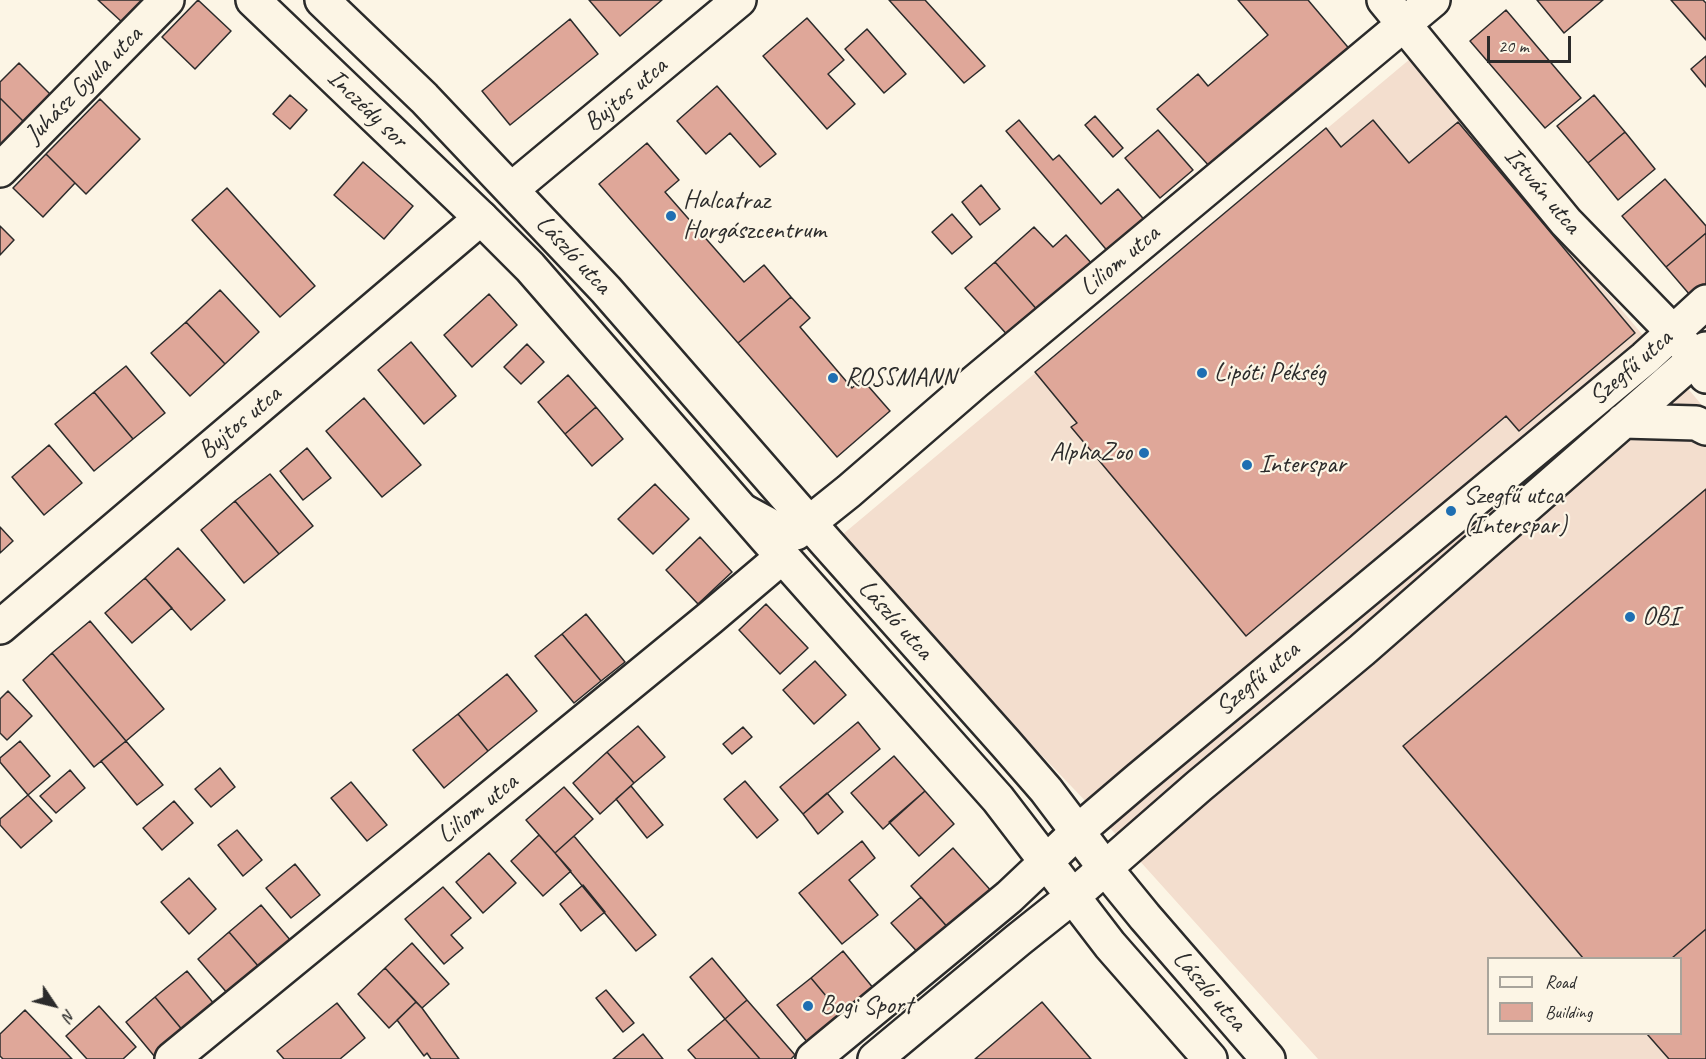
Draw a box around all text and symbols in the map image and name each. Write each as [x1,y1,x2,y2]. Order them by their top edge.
street label: Juhász Gyula utca [19,20,149,150]
scale bar [1490,24,1574,62]
text: 20 m [1498,35,1529,57]
street label: Bujtos utca [578,51,674,139]
street label: Inczédy sor [320,63,414,155]
street label: István utca [1497,141,1587,241]
place label: Halcatraz Horgászcentrum [683,185,826,246]
street label: László utca [528,209,618,301]
marker: Halcatraz Horgászcentrum [664,209,678,223]
street label: Liliom utca [1074,219,1166,303]
street label: Szegfű utca [1583,323,1679,413]
place label: Lipóti Pékség [1214,357,1326,389]
place label: ROSSMANN [845,362,956,394]
marker: Lipóti Pékség [1195,366,1209,380]
marker: ROSSMANN [826,371,840,385]
street label: Bujtos utca [192,379,288,467]
place label: AlphaZoo [1050,437,1132,469]
marker: AlphaZoo [1137,446,1151,460]
place label: Interspar [1259,449,1346,481]
marker: Interspar [1240,458,1254,472]
place label: Szegfű utca (Interspar) [1463,480,1567,542]
marker: Szegfű utca (Interspar) [1444,504,1458,518]
street label: László utca [851,573,939,667]
place label: OBI [1642,601,1679,633]
marker: OBI [1623,610,1637,624]
street label: Szegfű utca [1210,635,1306,723]
street label: Liliom utca [431,767,525,851]
street label: László utca [1165,944,1253,1038]
legend [1487,957,1682,1035]
text: Road [1545,971,1575,993]
north arrow [24,975,84,1035]
place label: Bogi Sport [820,990,913,1022]
marker: Bogi Sport [801,999,815,1013]
text: Building [1545,1001,1592,1023]
text: N [58,1006,80,1025]

